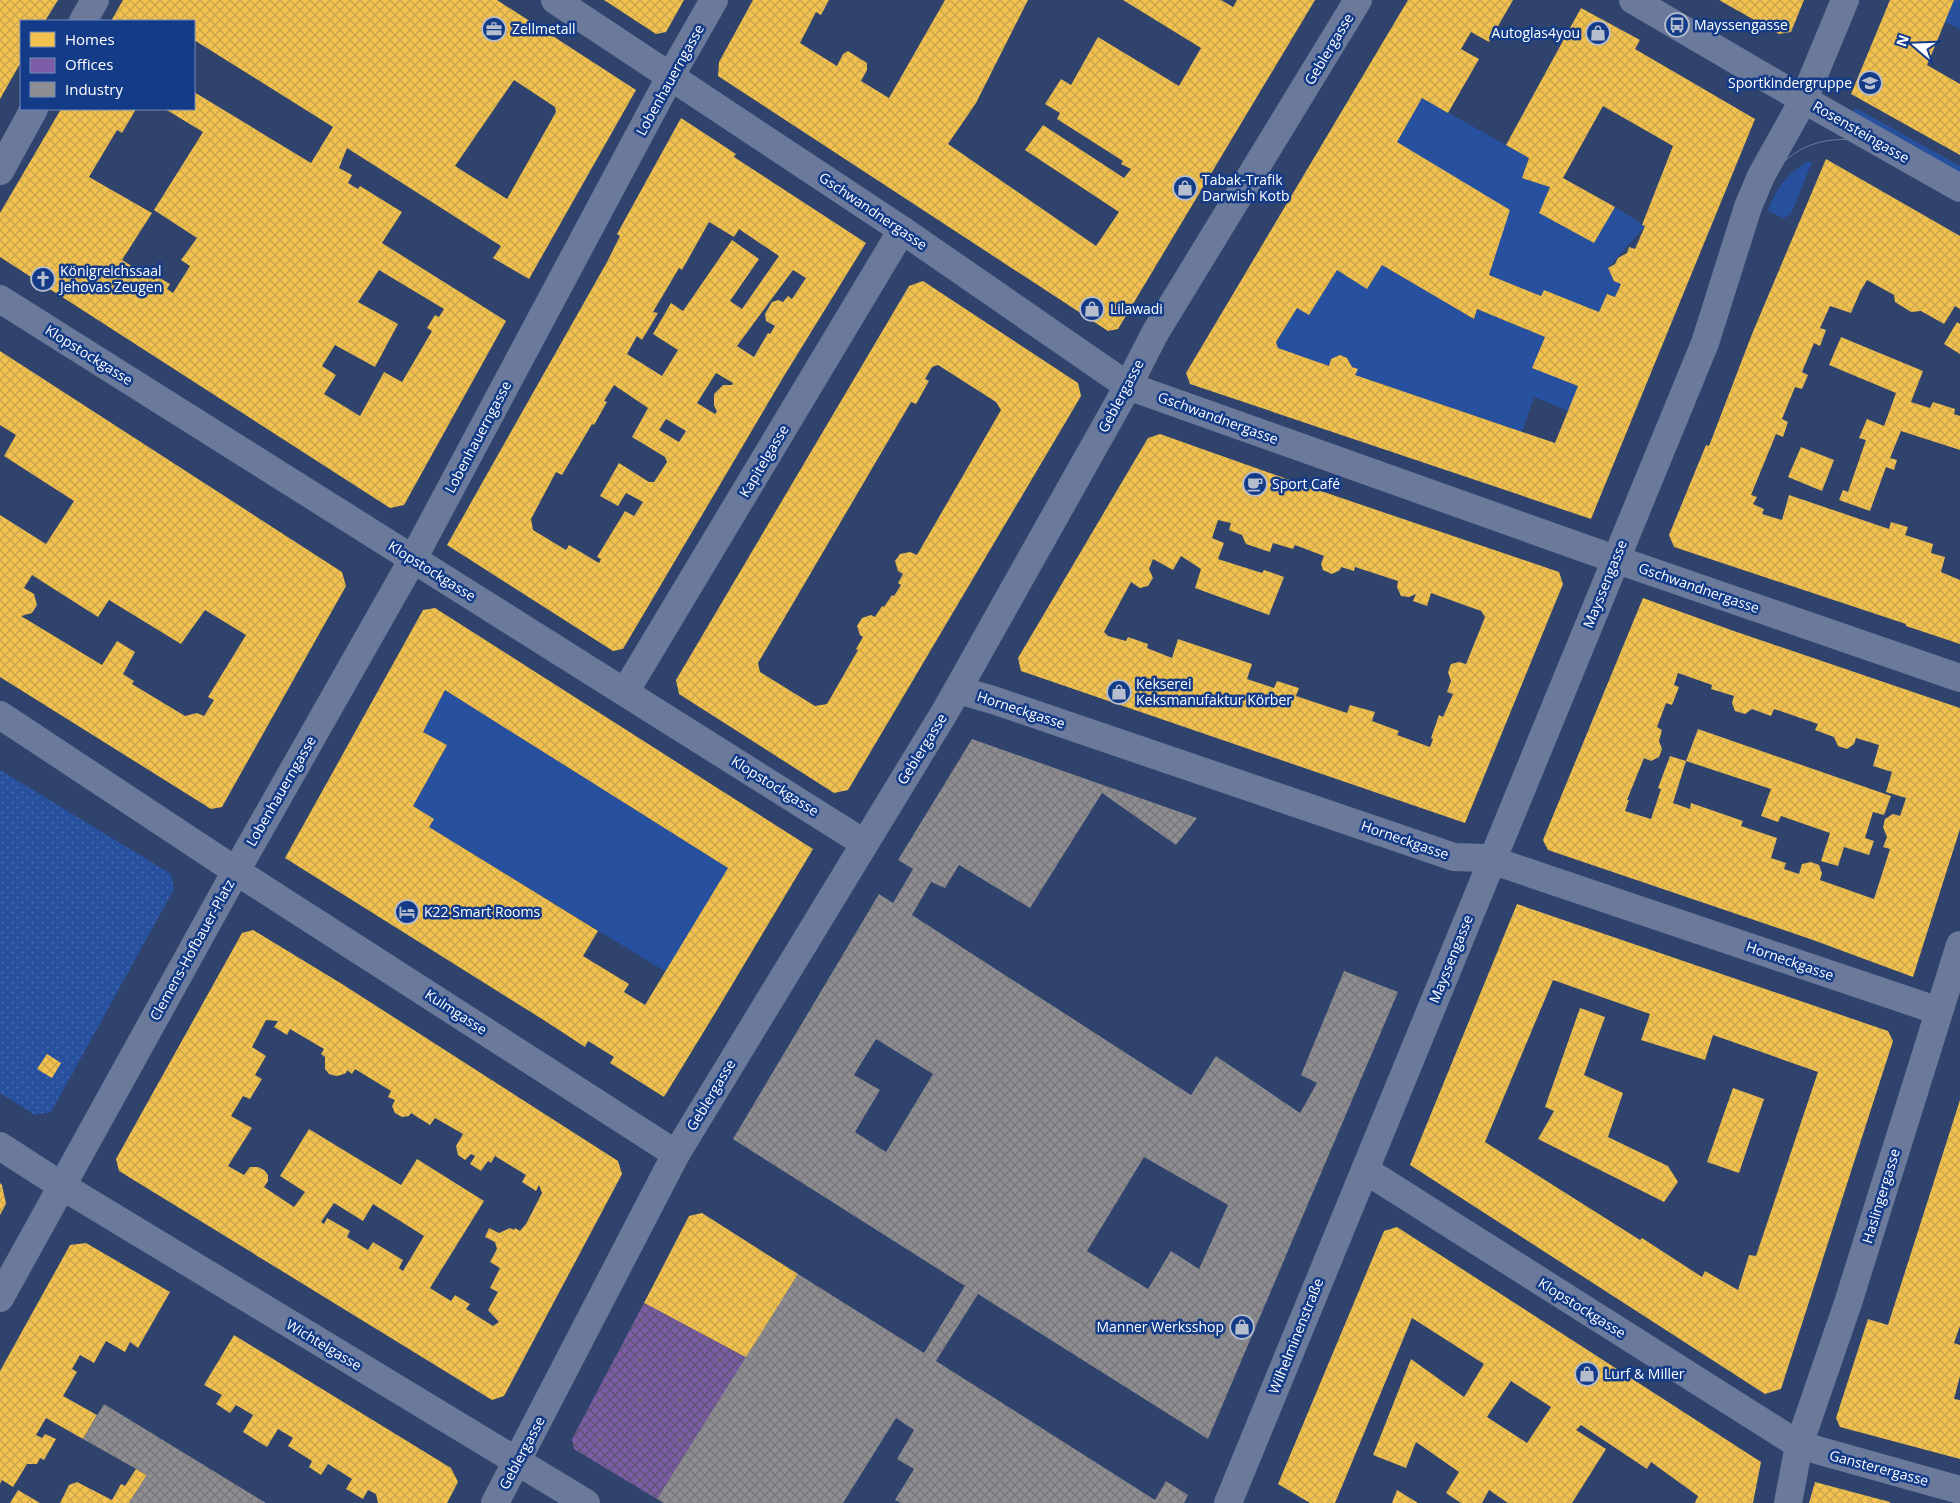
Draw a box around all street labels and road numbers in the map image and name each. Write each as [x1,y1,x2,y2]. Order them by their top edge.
street label: Geblergasse [1300,9,1357,88]
street label: Lobenhauerngasse [631,21,708,139]
street label: Rosensteingasse [1810,96,1913,167]
street label: Gschwandnergasse [815,167,931,254]
street label: Klopstockgasse [42,320,137,389]
street label: Geblergasse [1093,356,1148,436]
street label: Lobenhauerngasse [440,377,515,496]
street label: Gschwandnergasse [1155,387,1281,448]
street label: Kapitelgasse [734,421,793,501]
street label: Klopstockgasse [385,536,480,605]
street label: Mayssengasse [1578,537,1631,631]
street label: Gschwandnergasse [1636,558,1762,617]
street label: Horneckgasse [975,686,1068,733]
street label: Geblergasse [892,710,951,788]
street label: Lobenhauerngasse [241,732,320,849]
street label: Klopstockgasse [728,751,823,820]
street label: Horneckgasse [1359,816,1452,863]
street label: Clemens-Hofbauer-Platz [145,875,239,1024]
street label: Mayssengasse [1424,912,1477,1006]
street label: Horneckgasse [1744,937,1837,984]
street label: Kulmgasse [422,984,491,1039]
street label: Geblergasse [682,1055,739,1134]
street label: Haslingergasse [1857,1146,1904,1246]
street label: Klopstockgasse [1535,1273,1630,1342]
street label: Wilhelminenstraße [1264,1275,1327,1397]
street label: Wichtelgasse [283,1315,366,1375]
street label: Geblergasse [494,1413,549,1493]
street label: Gansterergasse [1827,1445,1931,1490]

